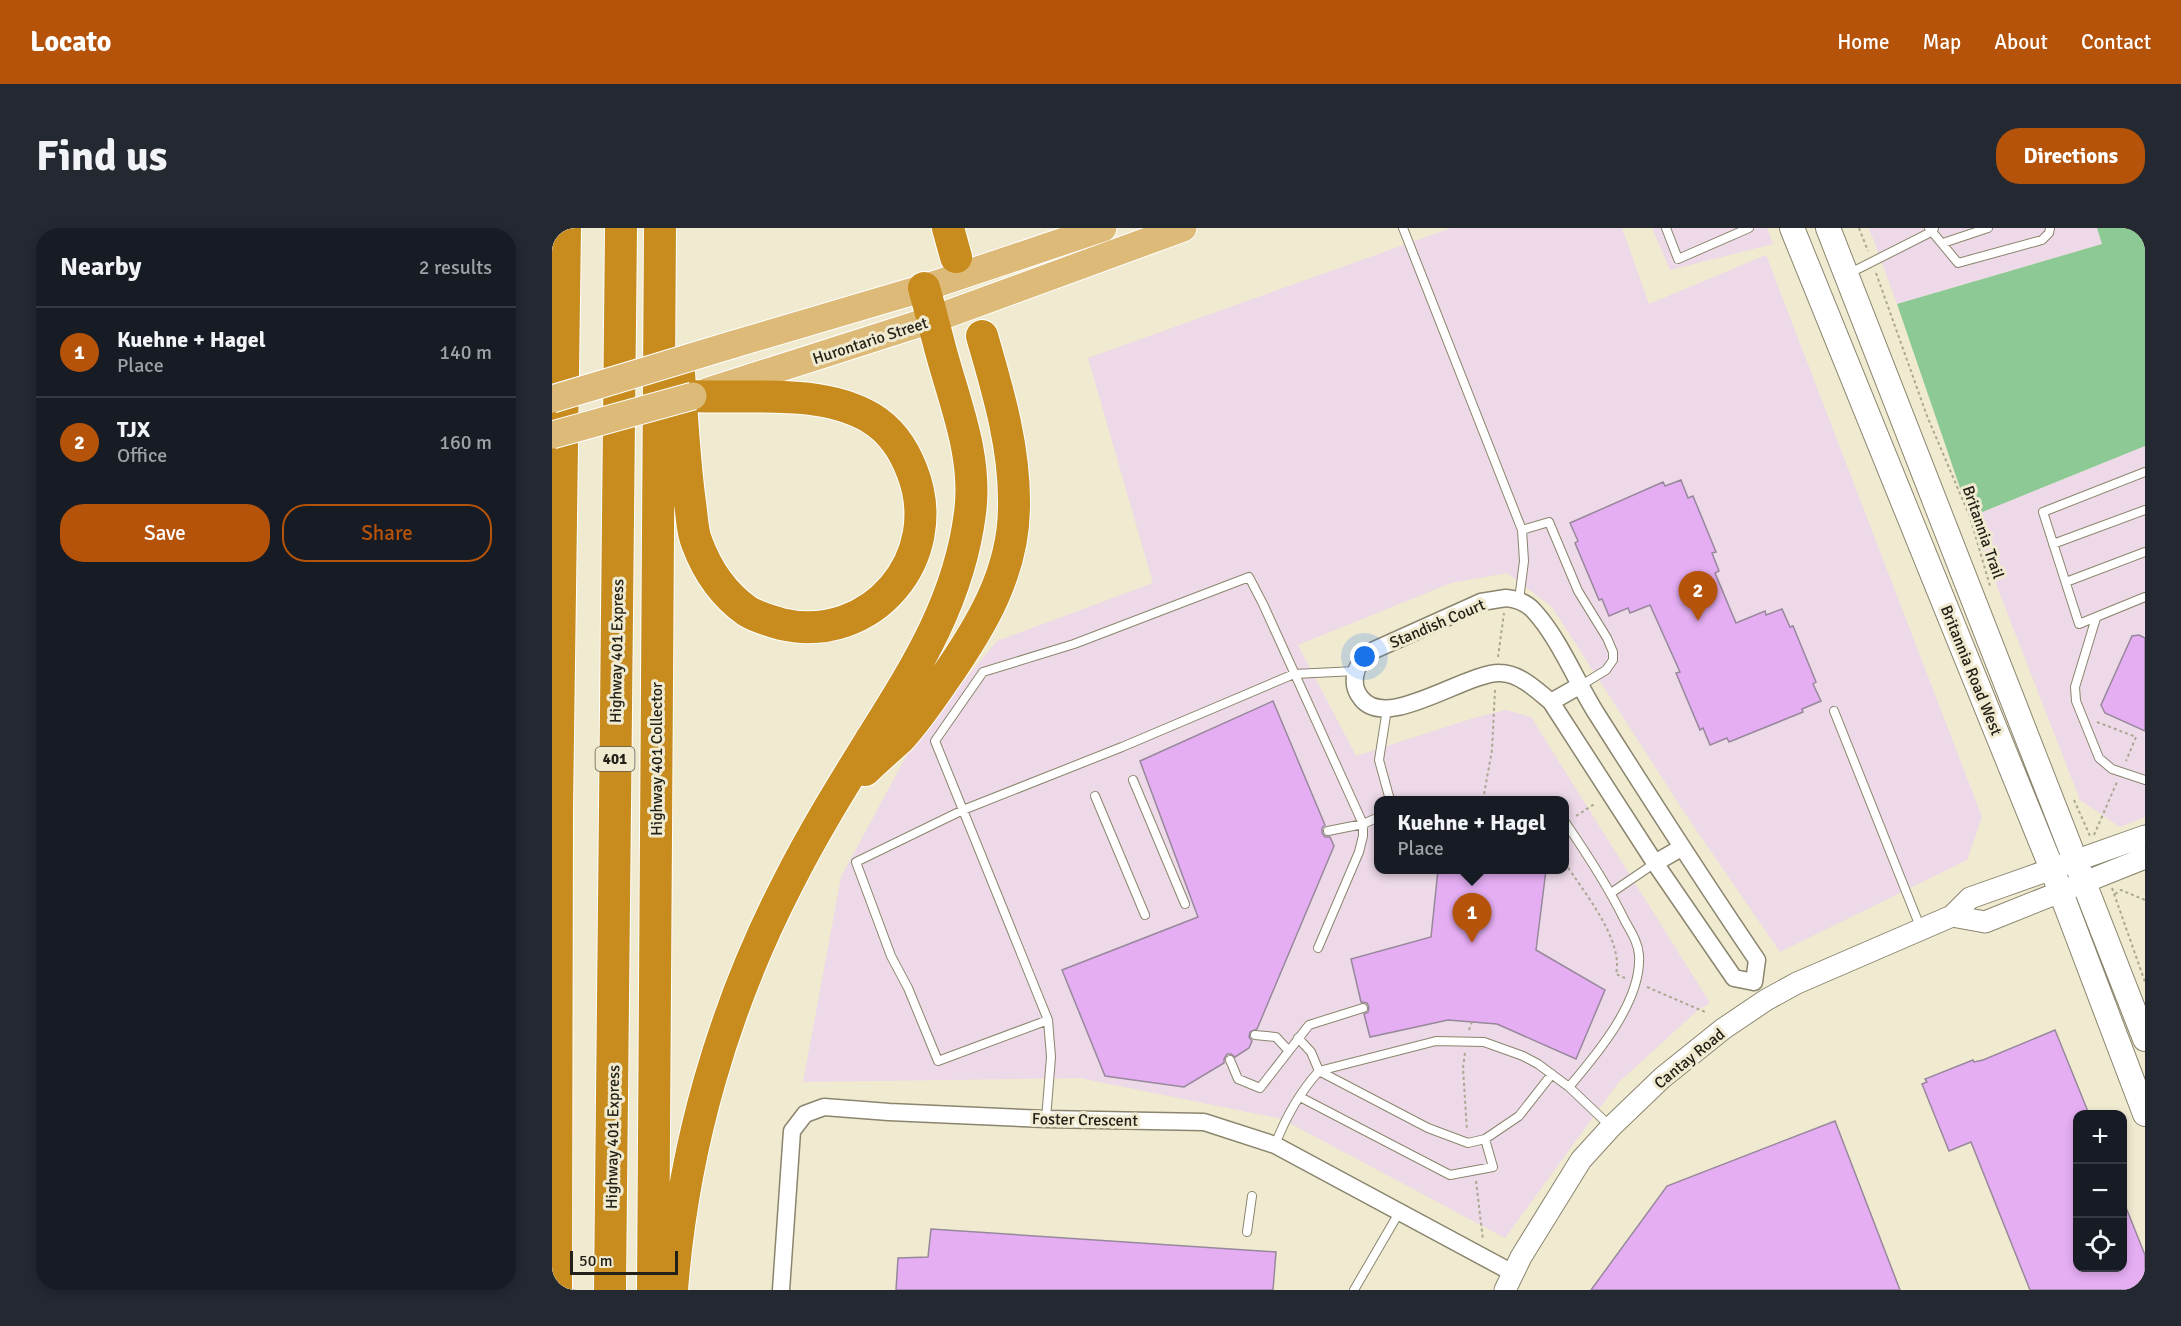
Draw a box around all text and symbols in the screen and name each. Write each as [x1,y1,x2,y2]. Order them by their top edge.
text: Locato [30,25,111,59]
text: Home [1837,29,1890,55]
text: Map [1923,29,1961,55]
text: About [1994,29,2048,55]
text: Contact [2081,29,2151,55]
button: Directions [1996,128,2145,184]
text: Find us [36,131,167,182]
text: Nearby [60,251,141,283]
text: 2 results [419,255,492,280]
street label: Hurontario Street [810,313,931,369]
text: Kuehne + Hagel [117,326,266,353]
text: 1 [74,340,85,365]
text: 140 m [439,340,492,365]
text: Place [117,353,164,378]
text: TJX [117,416,150,443]
text: 2 [74,430,85,455]
text: 160 m [439,430,492,455]
text: Office [117,443,167,468]
street label: Britannia Trail [1958,483,2008,582]
button: Save [60,504,270,562]
button: Share [282,504,492,562]
pin: 2 [1678,572,1718,621]
street label: Highway 401 Express [606,579,628,723]
street label: Standish Court [1387,595,1488,653]
street label: Britannia Road West [1936,602,2006,739]
your location [1350,642,1379,671]
street label: Highway 401 Collector [647,682,667,836]
road number: 401 [596,747,634,771]
popup [1374,796,1569,874]
text: Kuehne + Hagel [1397,809,1546,836]
text: Place [1397,836,1444,861]
pin: 1 [1452,894,1492,943]
street label: Cantay Road [1650,1024,1729,1093]
street label: Highway 401 Express [602,1065,624,1209]
street label: Foster Crescent [1032,1109,1139,1131]
map controls [2073,1110,2127,1272]
button: + [2073,1110,2127,1164]
button: − [2073,1164,2127,1218]
button: locate [2073,1218,2127,1272]
scale bar [570,1248,678,1276]
text: 50 m [579,1251,613,1271]

